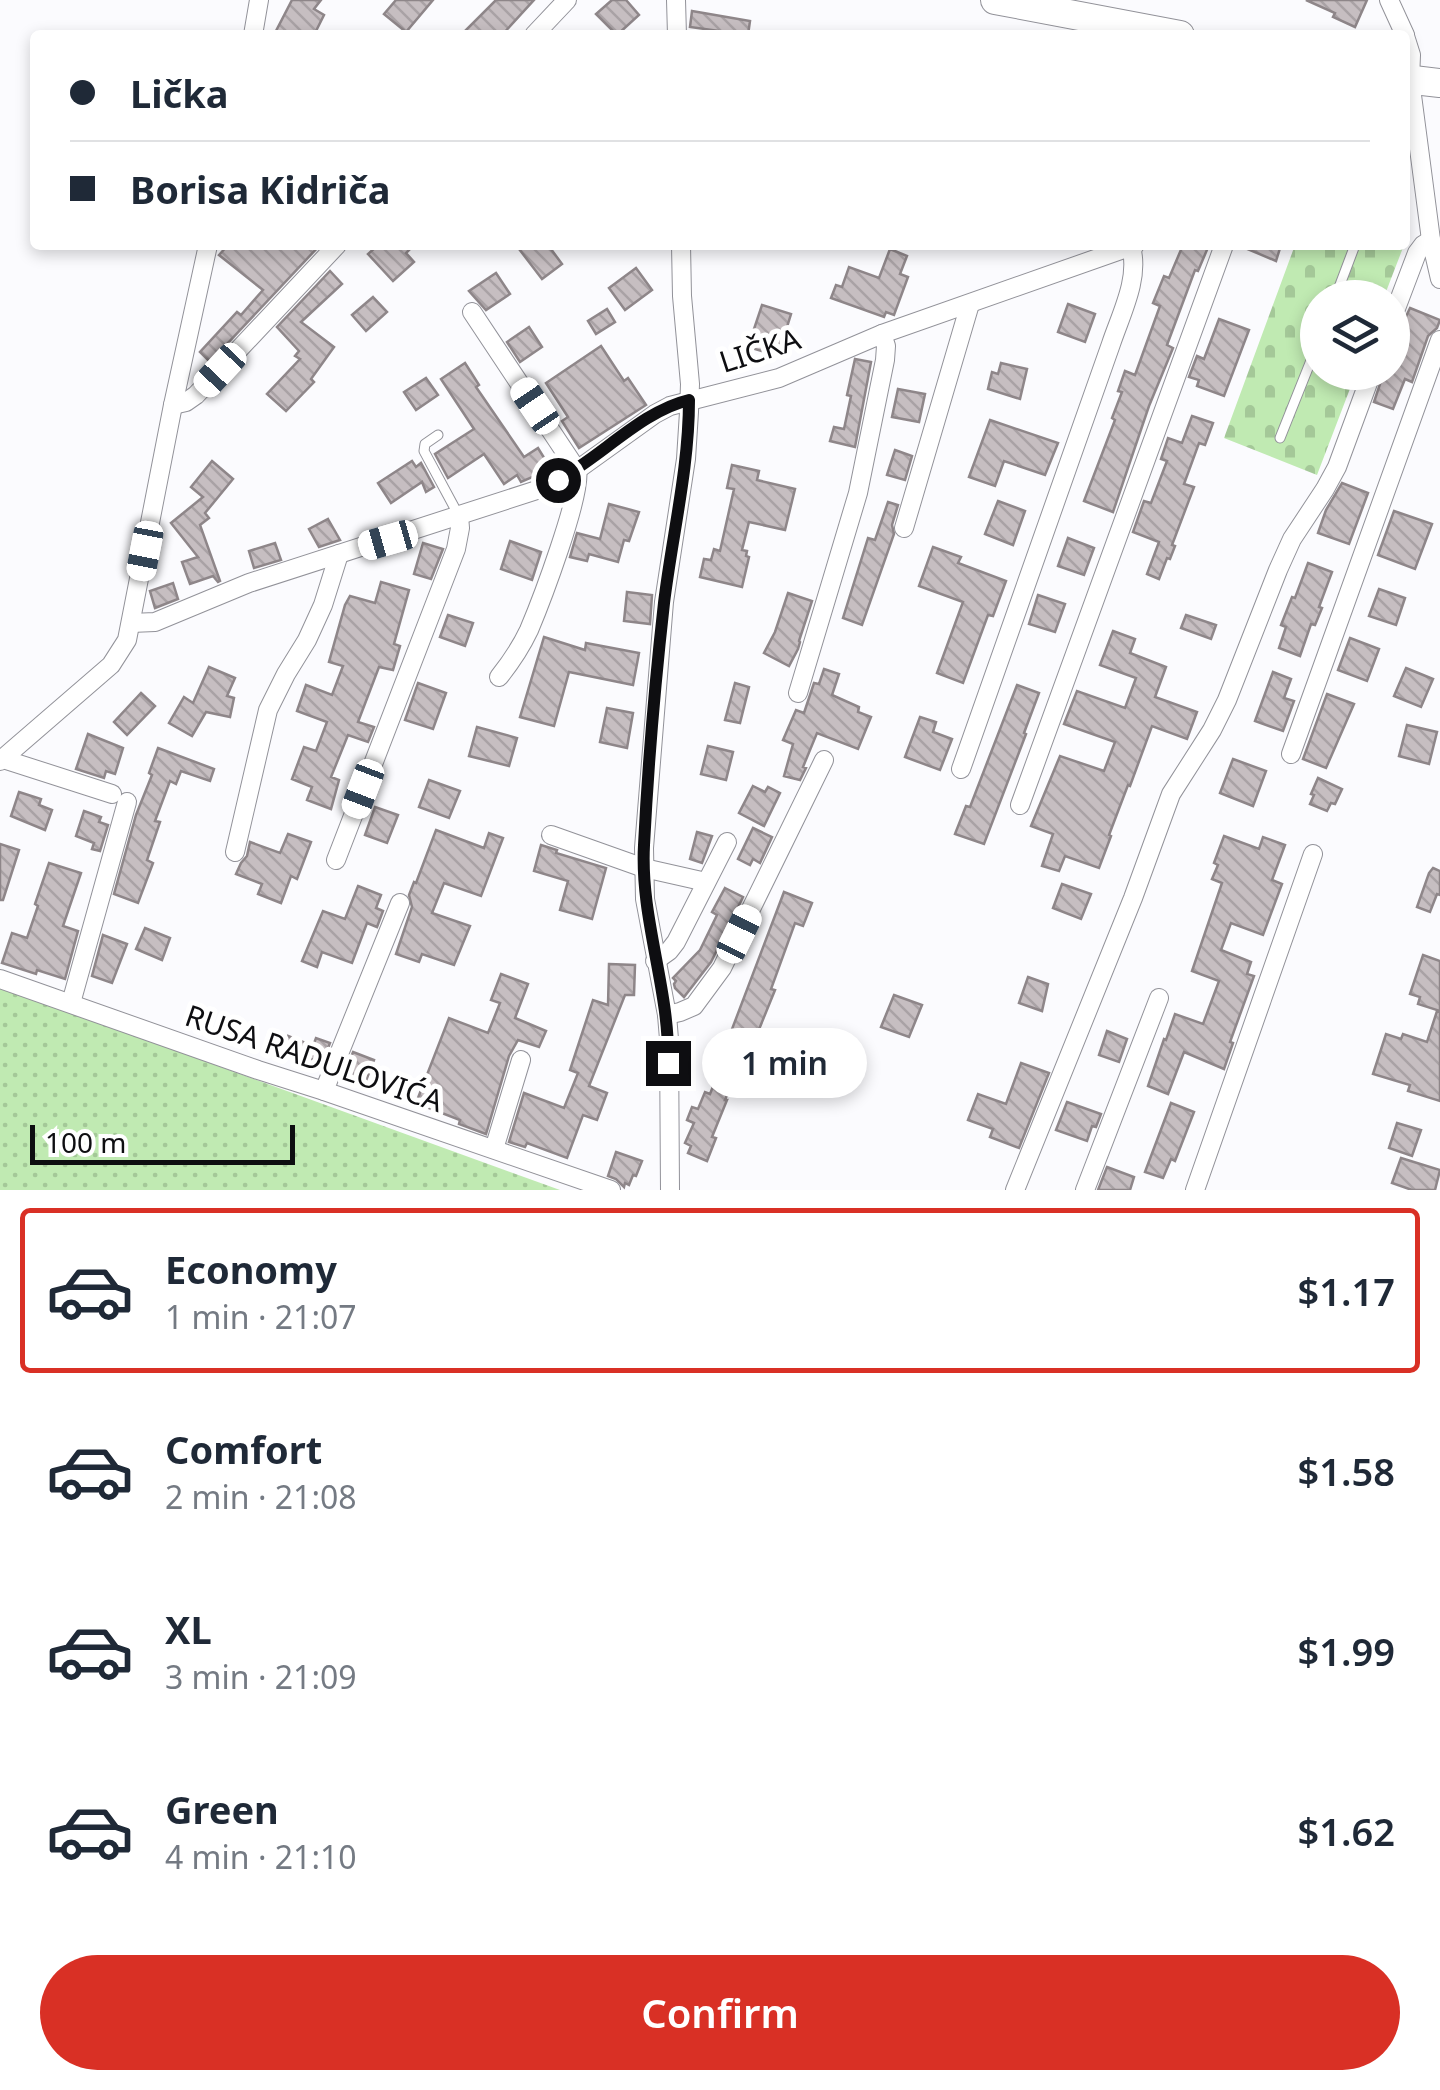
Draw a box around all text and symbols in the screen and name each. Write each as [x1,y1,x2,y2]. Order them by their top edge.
text: Lička [130,67,229,119]
text: Borisa Kidriča [130,163,390,215]
map controls [1300,280,1410,390]
button: layers [1300,280,1410,390]
street label: LIČKA [714,317,806,382]
car [189,338,251,402]
car [506,373,564,439]
route start [536,458,581,503]
car [355,517,421,563]
car [125,519,165,583]
car [338,756,388,822]
car [712,900,766,968]
street label: RUSA RADULOVIĆA [180,994,450,1121]
callout: 1 min [703,1028,868,1098]
route end [646,1041,691,1086]
text: 1 min [741,1041,828,1084]
scale bar [30,1120,295,1164]
text: 100 m [45,1123,127,1161]
text: Economy [165,1243,337,1295]
icon: car [45,1246,135,1336]
text: $1.17 [1298,1265,1395,1317]
text: 1 min · 21:07 [165,1295,357,1338]
text: Comfort [165,1423,322,1475]
icon: car [45,1426,135,1516]
text: $1.58 [1298,1445,1395,1497]
text: 2 min · 21:08 [165,1475,357,1518]
text: XL [165,1603,212,1655]
icon: car [45,1606,135,1696]
text: $1.99 [1298,1625,1395,1677]
text: 3 min · 21:09 [165,1655,357,1698]
text: Green [165,1783,279,1835]
icon: car [45,1786,135,1876]
text: $1.62 [1298,1805,1395,1857]
text: 4 min · 21:10 [165,1835,357,1878]
button: Confirm [40,1955,1400,2070]

